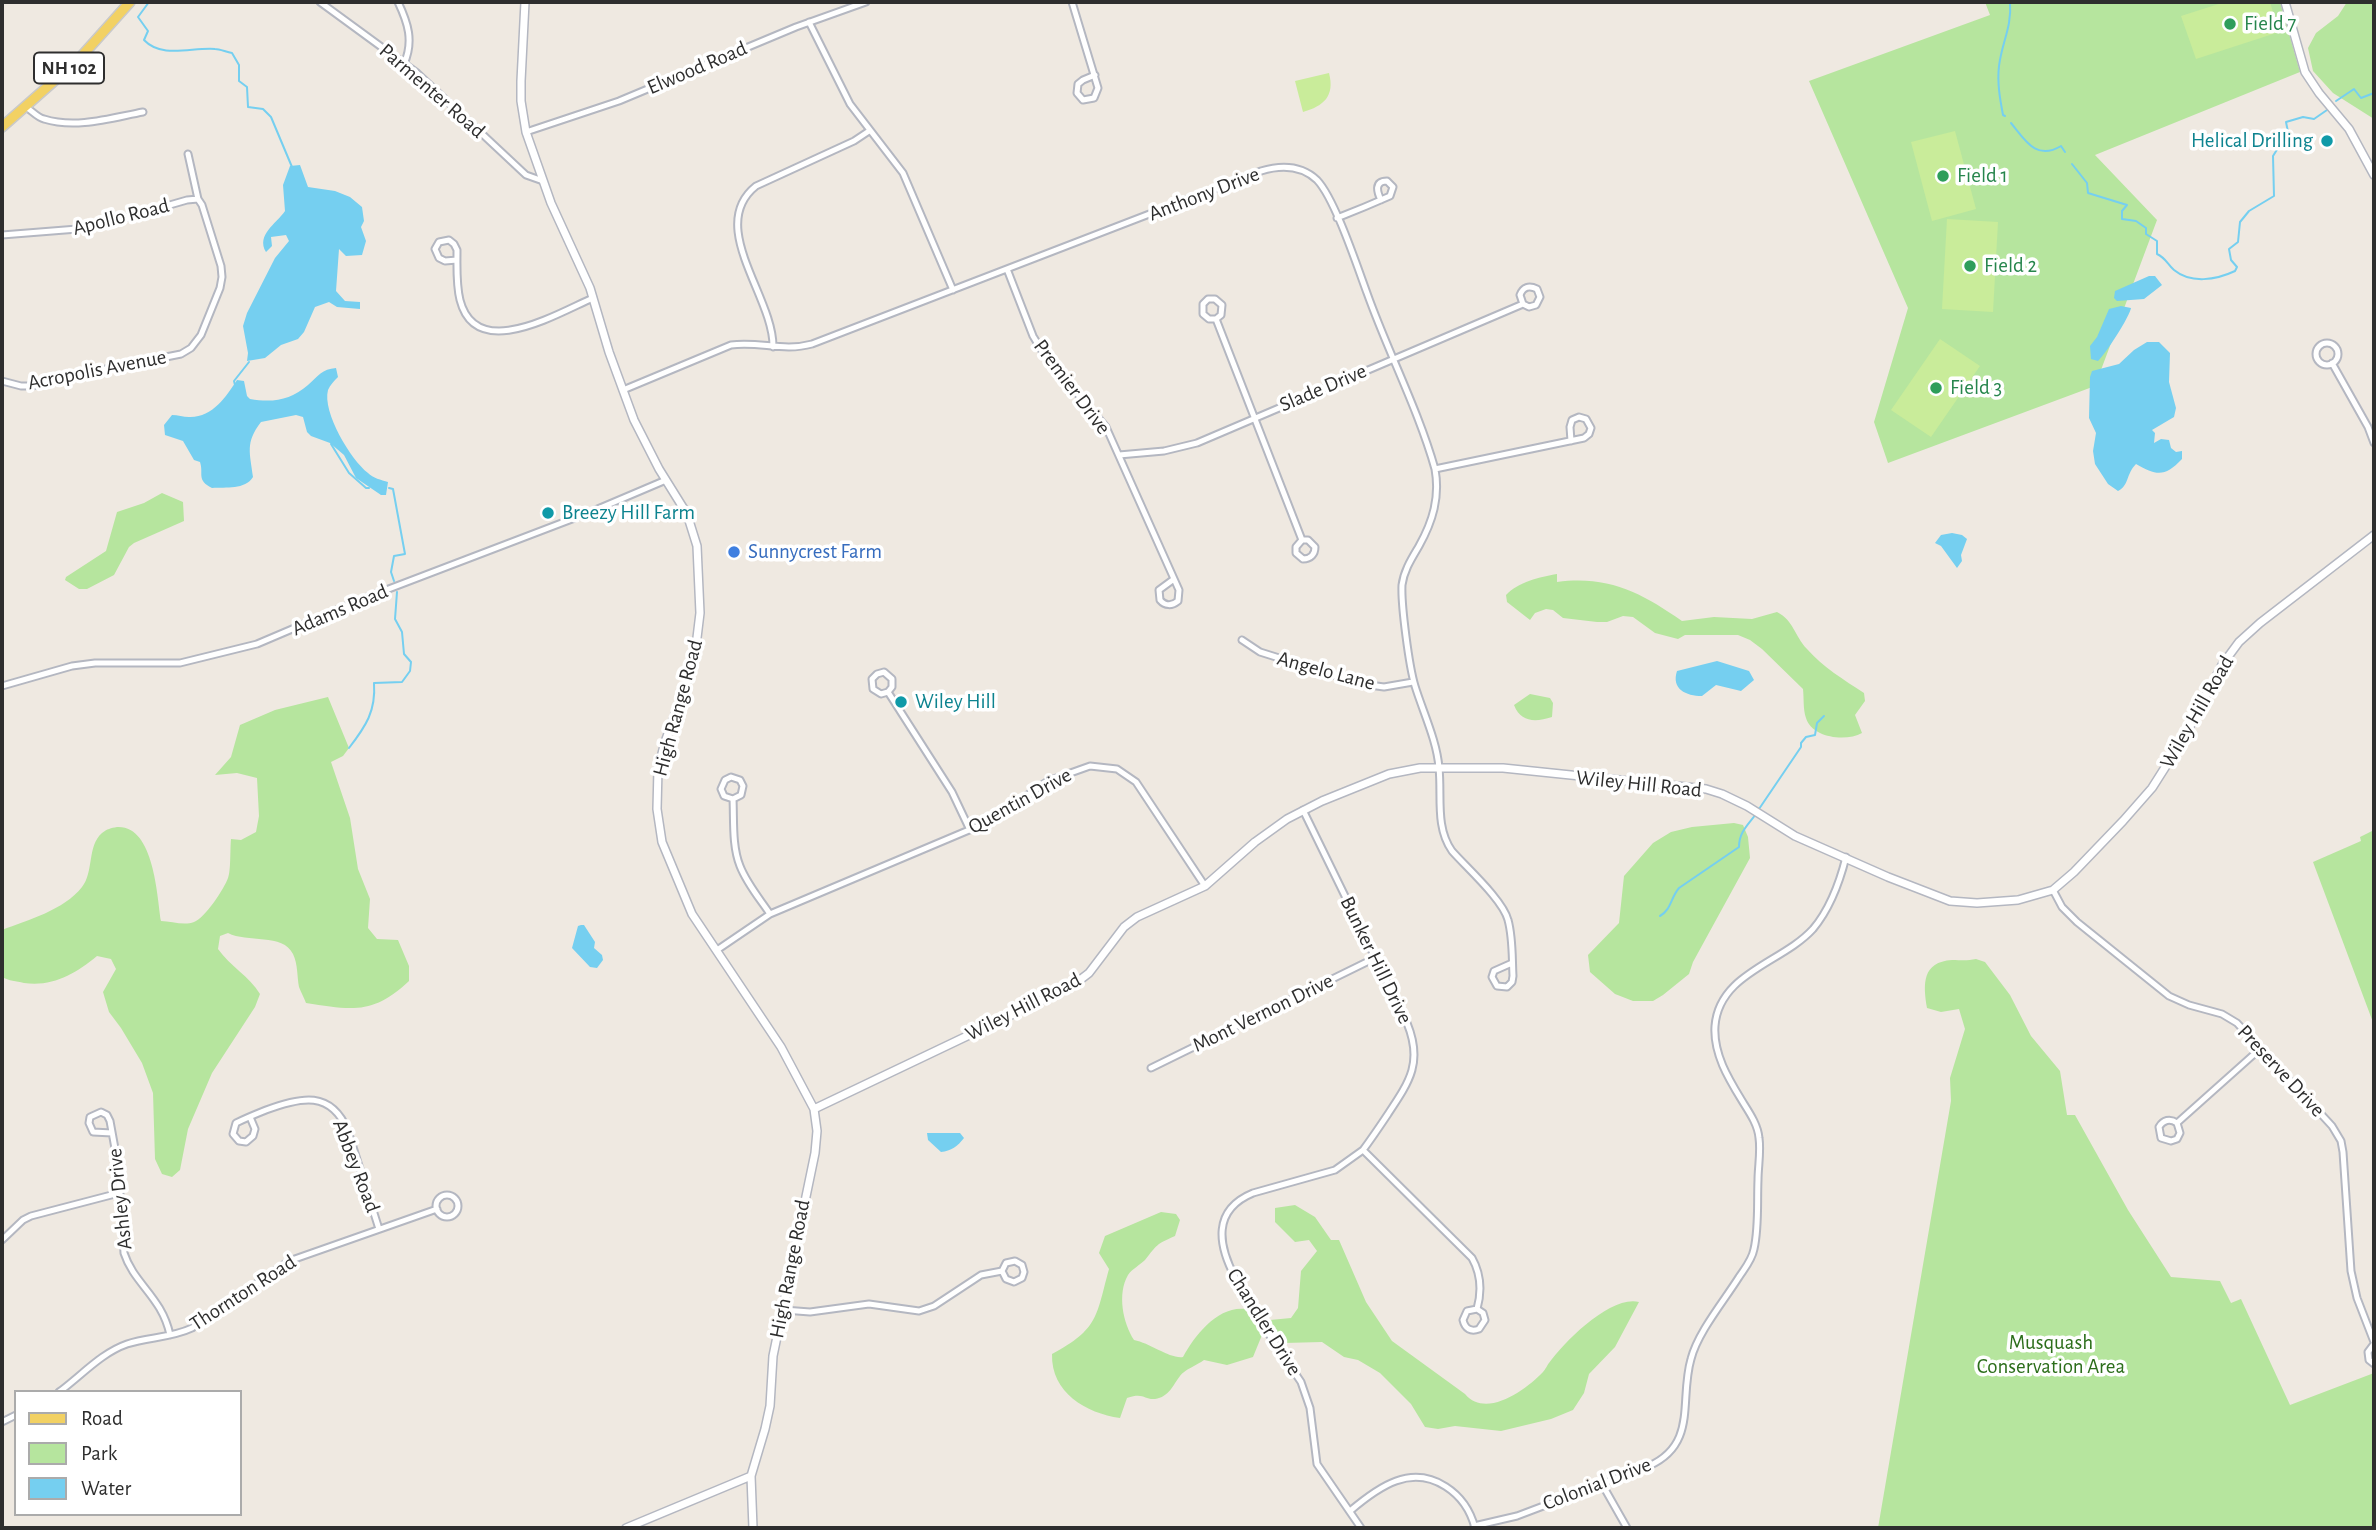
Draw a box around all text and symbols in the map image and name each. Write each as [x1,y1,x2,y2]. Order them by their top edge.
place label: Field 7 [2244,11,2296,37]
marker: Field 7 [2222,16,2238,32]
street label: Elwood Road [643,36,751,100]
street label: Parmenter Road [374,38,490,144]
road number: NH 102 [34,52,104,83]
place label: Helical Drilling [2191,128,2313,154]
marker: Helical Drilling [2319,133,2335,149]
street label: Anthony Drive [1145,161,1263,227]
place label: Field 1 [1957,163,2008,189]
marker: Field 1 [1935,168,1951,184]
street label: Apollo Road [70,193,172,241]
place label: Field 2 [1984,253,2037,279]
marker: Field 2 [1962,258,1978,274]
street label: Premier Drive [1028,334,1116,440]
street label: Acropolis Avenue [26,344,168,396]
street label: Slade Drive [1276,358,1370,418]
place label: Field 3 [1950,375,2002,401]
marker: Field 3 [1928,380,1944,396]
place label: Breezy Hill Farm [562,500,695,526]
marker: Breezy Hill Farm [540,505,556,521]
place label: Sunnycrest Farm [748,539,882,565]
marker: Sunnycrest Farm [726,544,742,560]
street label: Adams Road [288,578,392,642]
street label: High Range Road [648,637,708,779]
street label: Angelo Lane [1274,646,1378,696]
street label: Wiley Hill Road [2155,651,2239,773]
place label: Wiley Hill [915,689,996,715]
marker: Wiley Hill [893,694,909,710]
street label: Quentin Drive [964,762,1076,840]
street label: Wiley Hill Road [1575,765,1703,803]
street label: Bunker Hill Drive [1334,892,1418,1028]
street label: Wiley Hill Road [961,967,1085,1047]
street label: Mont Vernon Drive [1188,968,1338,1058]
street label: Preserve Drive [2232,1020,2330,1122]
street label: Abbey Road [327,1116,385,1216]
street label: Ashley Drive [102,1147,138,1251]
street label: High Range Road [764,1198,816,1340]
street label: Thornton Road [185,1249,301,1337]
street label: Chandler Drive [1221,1264,1307,1380]
park label: Musquash Conservation Area [1977,1330,2125,1380]
legend [14,1390,242,1516]
text: Road [81,1408,123,1429]
text: Park [81,1443,117,1464]
street label: Colonial Drive [1539,1452,1655,1516]
text: Water [81,1478,131,1499]

